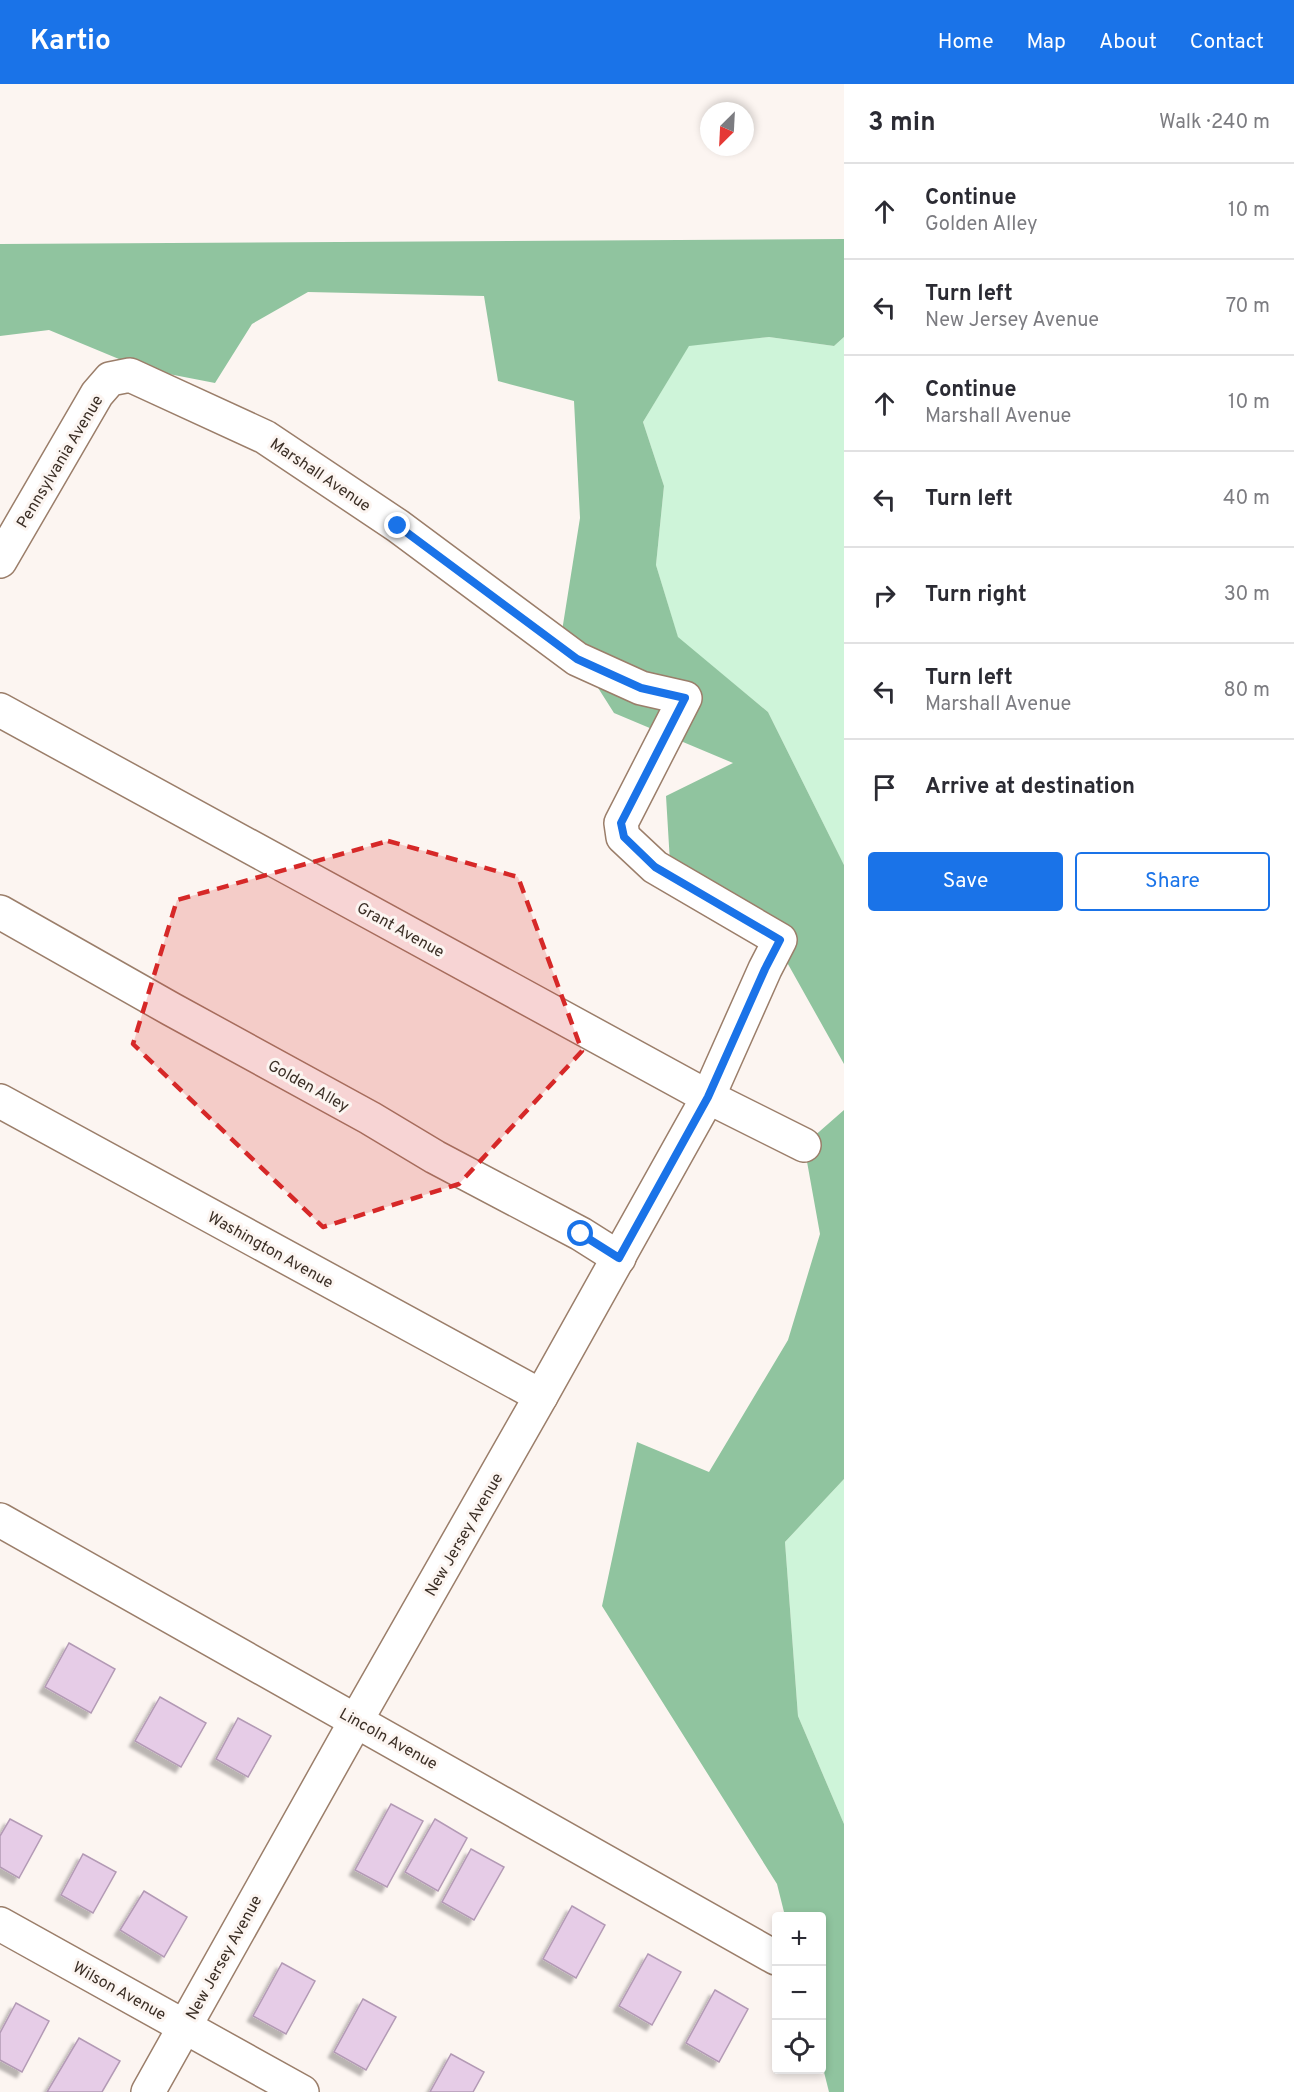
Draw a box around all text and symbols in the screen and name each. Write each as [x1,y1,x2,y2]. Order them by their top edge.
text: Kartio [30,24,111,60]
text: Home [938,29,994,56]
text: Map [1027,29,1066,56]
text: About [1099,29,1157,56]
text: Contact [1190,29,1264,56]
north arrow [700,102,754,156]
text: 3 min [868,107,936,140]
text: Walk · 240 m [1159,110,1270,136]
text: Continue [925,185,1016,212]
icon: ahead [868,195,901,228]
text: 10 m [1228,198,1270,224]
text: Golden Alley [925,212,1038,238]
text: Turn left [925,281,1013,308]
icon: left [868,291,901,324]
text: 70 m [1226,294,1270,320]
text: New Jersey Avenue [925,308,1099,334]
text: Continue [925,377,1016,404]
icon: ahead [868,387,901,420]
text: 10 m [1228,390,1270,416]
street label: Pennsylvania Avenue [13,392,108,532]
text: Marshall Avenue [925,404,1071,430]
street label: Marshall Avenue [266,435,374,517]
icon: left [868,483,901,516]
text: Turn left [925,486,1013,513]
text: 40 m [1223,486,1270,512]
route end [384,512,410,538]
icon: right [868,579,901,612]
text: Turn right [925,582,1027,609]
text: 30 m [1224,582,1270,608]
text: Turn left [925,665,1013,692]
icon: left [868,675,901,708]
text: 80 m [1224,678,1270,704]
text: Marshall Avenue [925,692,1071,718]
icon: arrive [868,771,901,804]
text: Arrive at destination [925,774,1135,801]
button: Save [868,852,1063,911]
button: Share [1075,852,1270,911]
street label: Grant Avenue [353,898,447,963]
street label: Golden Alley [264,1056,352,1117]
street label: Washington Avenue [204,1208,336,1294]
route start [567,1220,593,1246]
street label: New Jersey Avenue [421,1470,508,1600]
street label: Lincoln Avenue [335,1705,441,1775]
street label: New Jersey Avenue [182,1892,267,2024]
map controls [772,1912,826,2074]
button: + [772,1912,826,1966]
street label: Wilson Avenue [69,1958,169,2026]
button: − [772,1966,826,2020]
button: locate [772,2020,826,2074]

